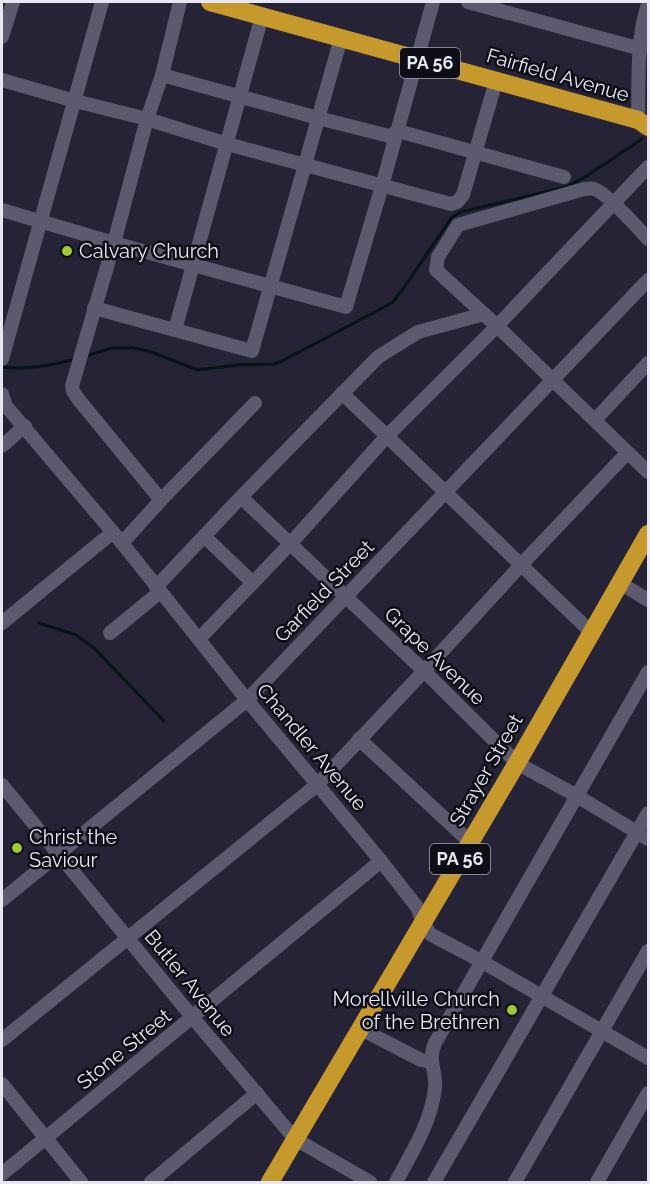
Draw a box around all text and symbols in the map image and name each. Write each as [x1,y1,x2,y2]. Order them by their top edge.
street label: Fairfield Avenue [484,43,632,107]
road number: PA 56 [400,48,460,78]
place label: Calvary Church [79,239,219,263]
marker: Calvary Church [60,244,74,258]
street label: Garfield Street [269,535,379,647]
street label: Grape Avenue [380,602,491,710]
street label: Chandler Avenue [252,678,372,816]
street label: Strayer Street [444,709,528,830]
place label: Christ the Saviour [29,825,118,872]
marker: Christ the Saviour [10,841,24,855]
road number: PA 56 [430,844,490,874]
street label: Butler Avenue [140,925,240,1041]
place label: Morellville Church of the Brethren [332,987,500,1034]
marker: Morellville Church of the Brethren [505,1003,519,1017]
street label: Stone Street [72,1004,176,1094]

